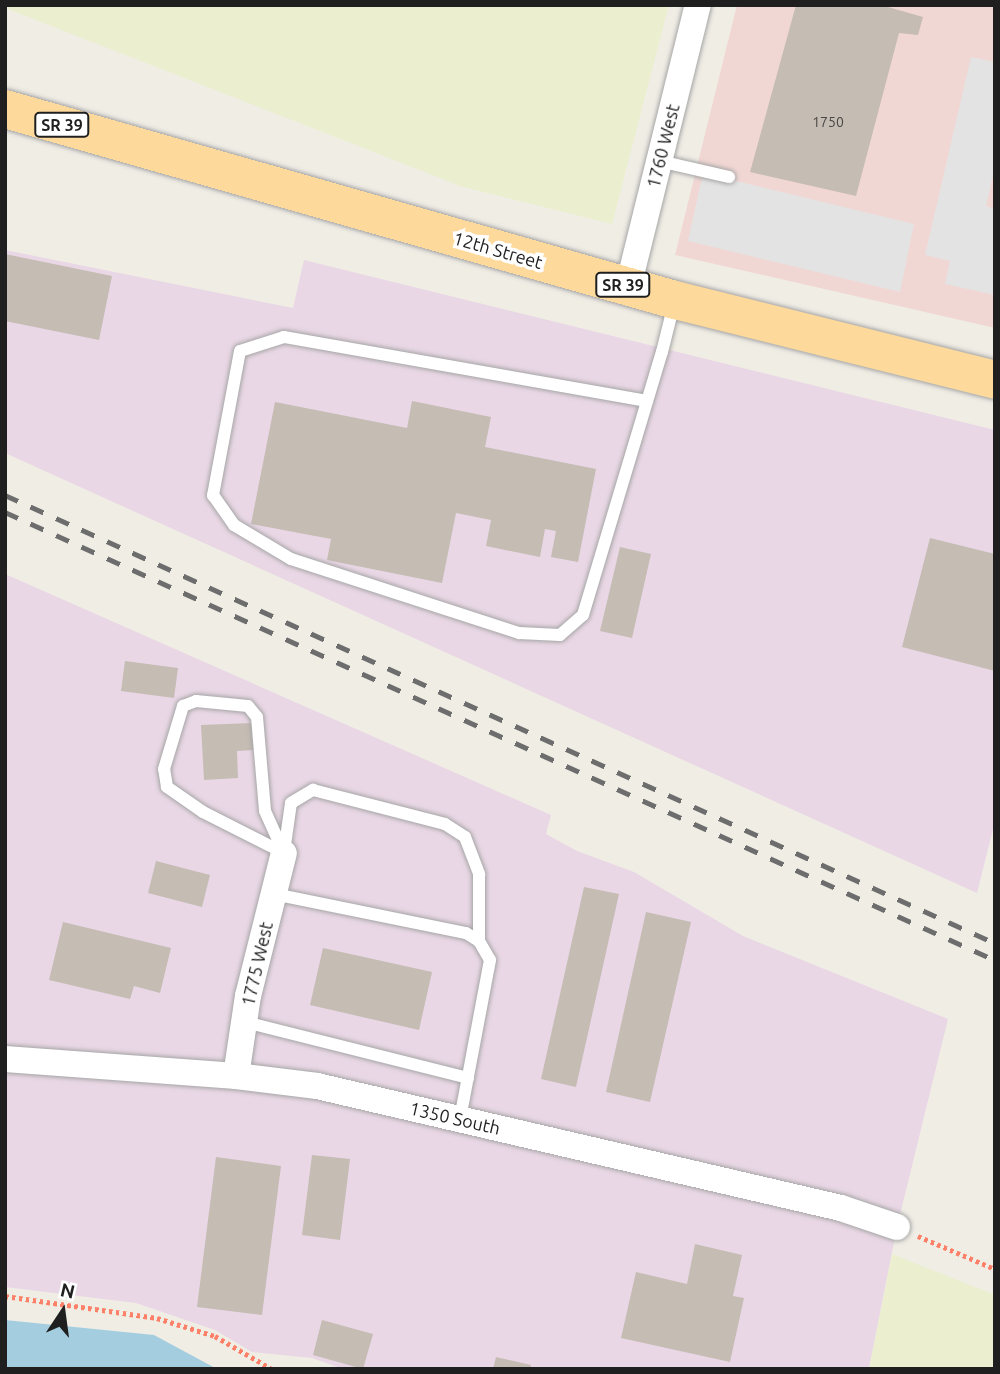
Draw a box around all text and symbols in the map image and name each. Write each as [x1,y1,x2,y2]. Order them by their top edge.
street label: 1760 West [642,102,684,190]
road number: SR 39 [34,113,90,138]
house number: 1750 [812,114,844,130]
street label: 12th Street [451,227,545,273]
road number: SR 39 [595,272,651,298]
street label: 1775 West [237,920,277,1008]
street label: 1350 South [408,1097,502,1139]
north arrow [28,1276,98,1346]
text: N [58,1278,77,1303]

